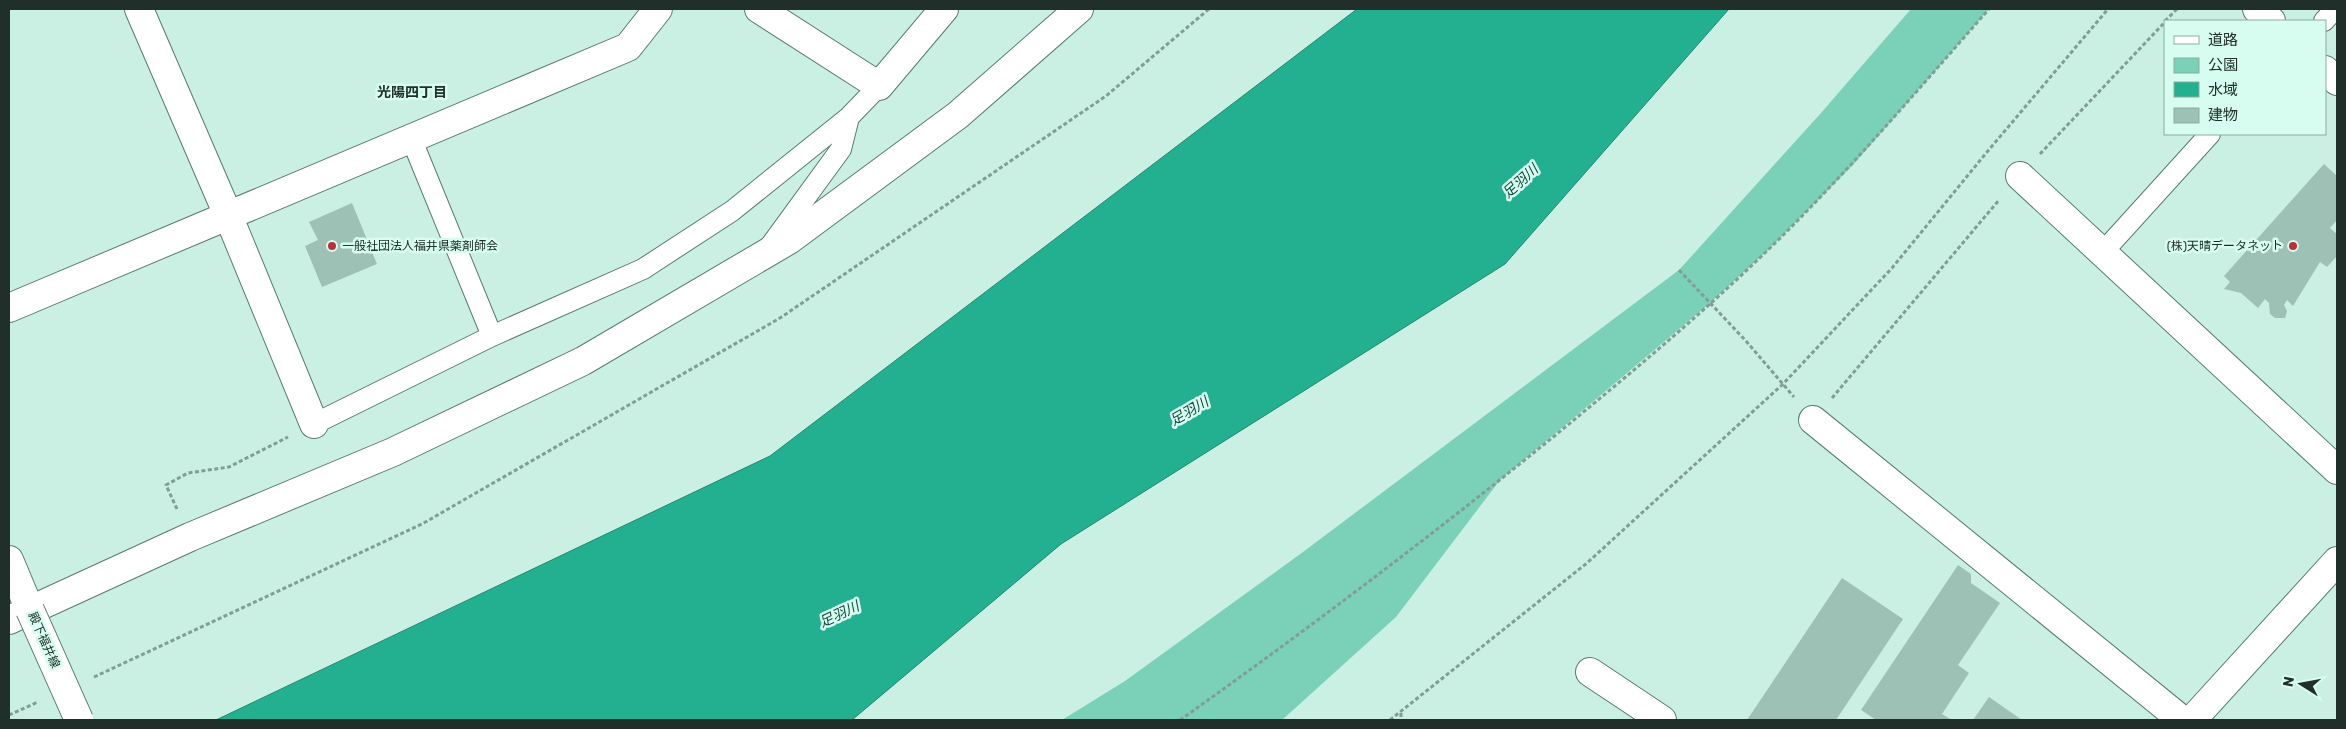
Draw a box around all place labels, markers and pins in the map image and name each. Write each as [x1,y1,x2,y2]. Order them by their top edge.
place label: 一般社団法人福井県薬剤師会 [342,239,498,253]
place label: (株)天晴データネット [2167,239,2283,253]
marker: 一般社団法人福井県薬剤師会 [326,240,338,252]
marker: (株)天晴データネット [2287,240,2299,252]

